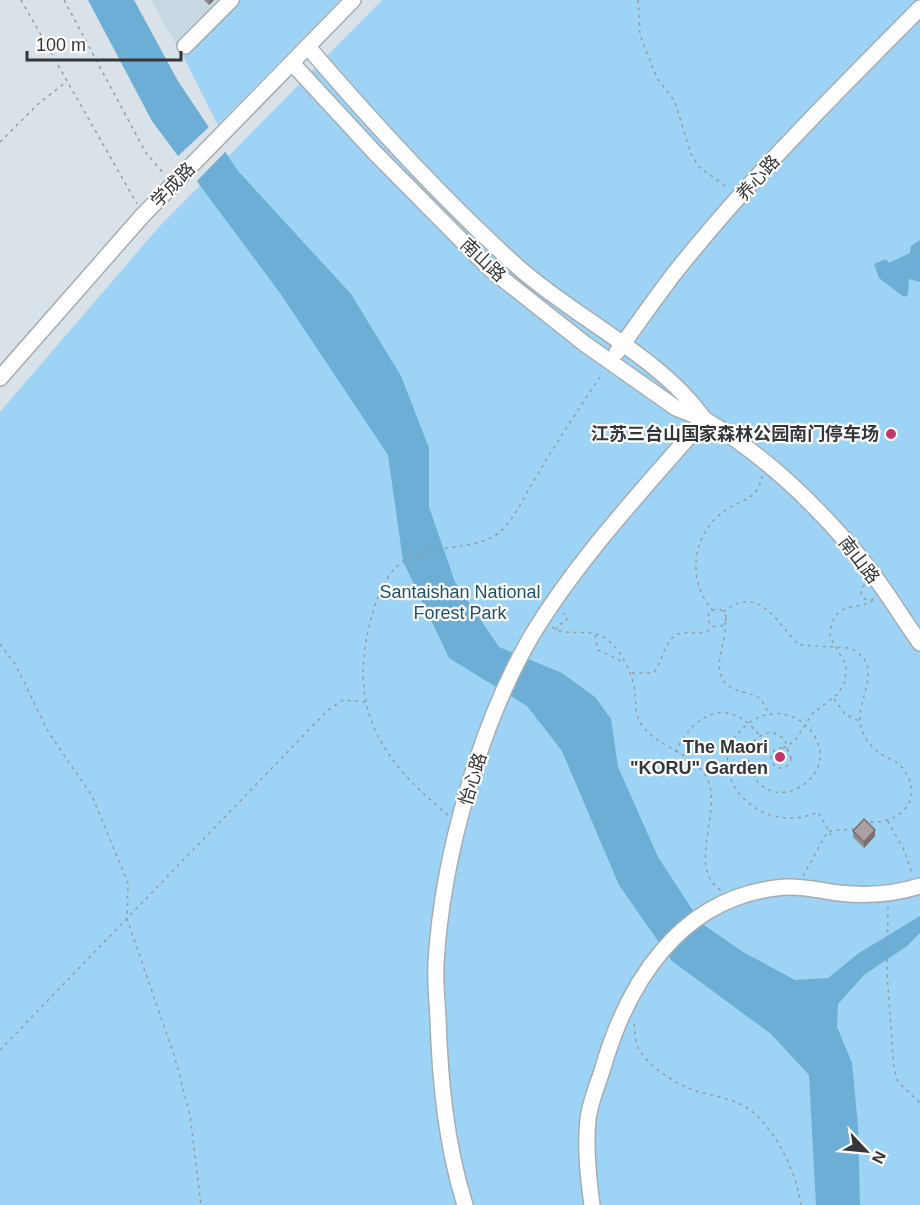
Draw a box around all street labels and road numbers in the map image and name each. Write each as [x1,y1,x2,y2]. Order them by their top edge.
street label: 养心路 [733,151,783,205]
street label: 学成路 [147,159,199,211]
street label: 南山路 [456,234,510,286]
street label: 南山路 [834,533,884,587]
street label: 怡心路 [456,750,490,808]

